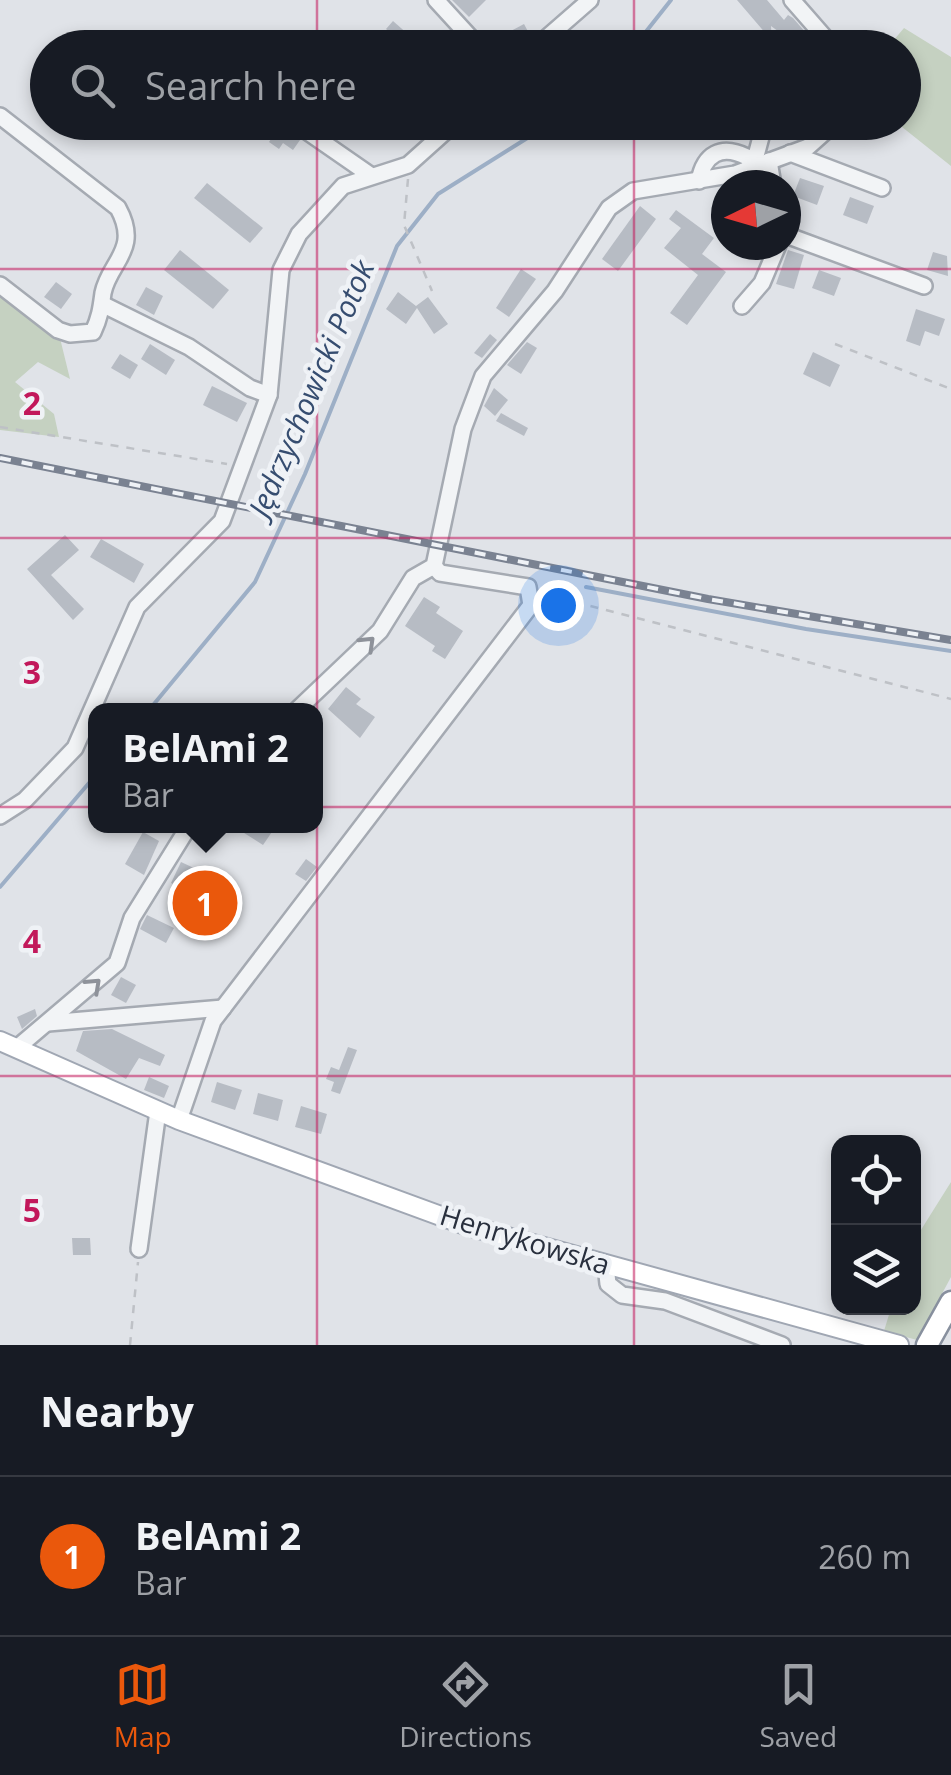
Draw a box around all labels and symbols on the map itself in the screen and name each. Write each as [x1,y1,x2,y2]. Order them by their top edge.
north arrow [711,170,801,260]
water label: Jędrzychowicki Potok [236,253,384,528]
text: 2 [23,381,41,424]
your location [533,580,584,631]
one-way arrow [356,637,374,655]
text: 3 [23,650,41,693]
pin: 1 [172,866,238,940]
text: 4 [23,919,41,962]
one-way arrow [82,979,100,997]
text: 5 [23,1188,41,1231]
street label: Henrykowska [436,1195,615,1283]

